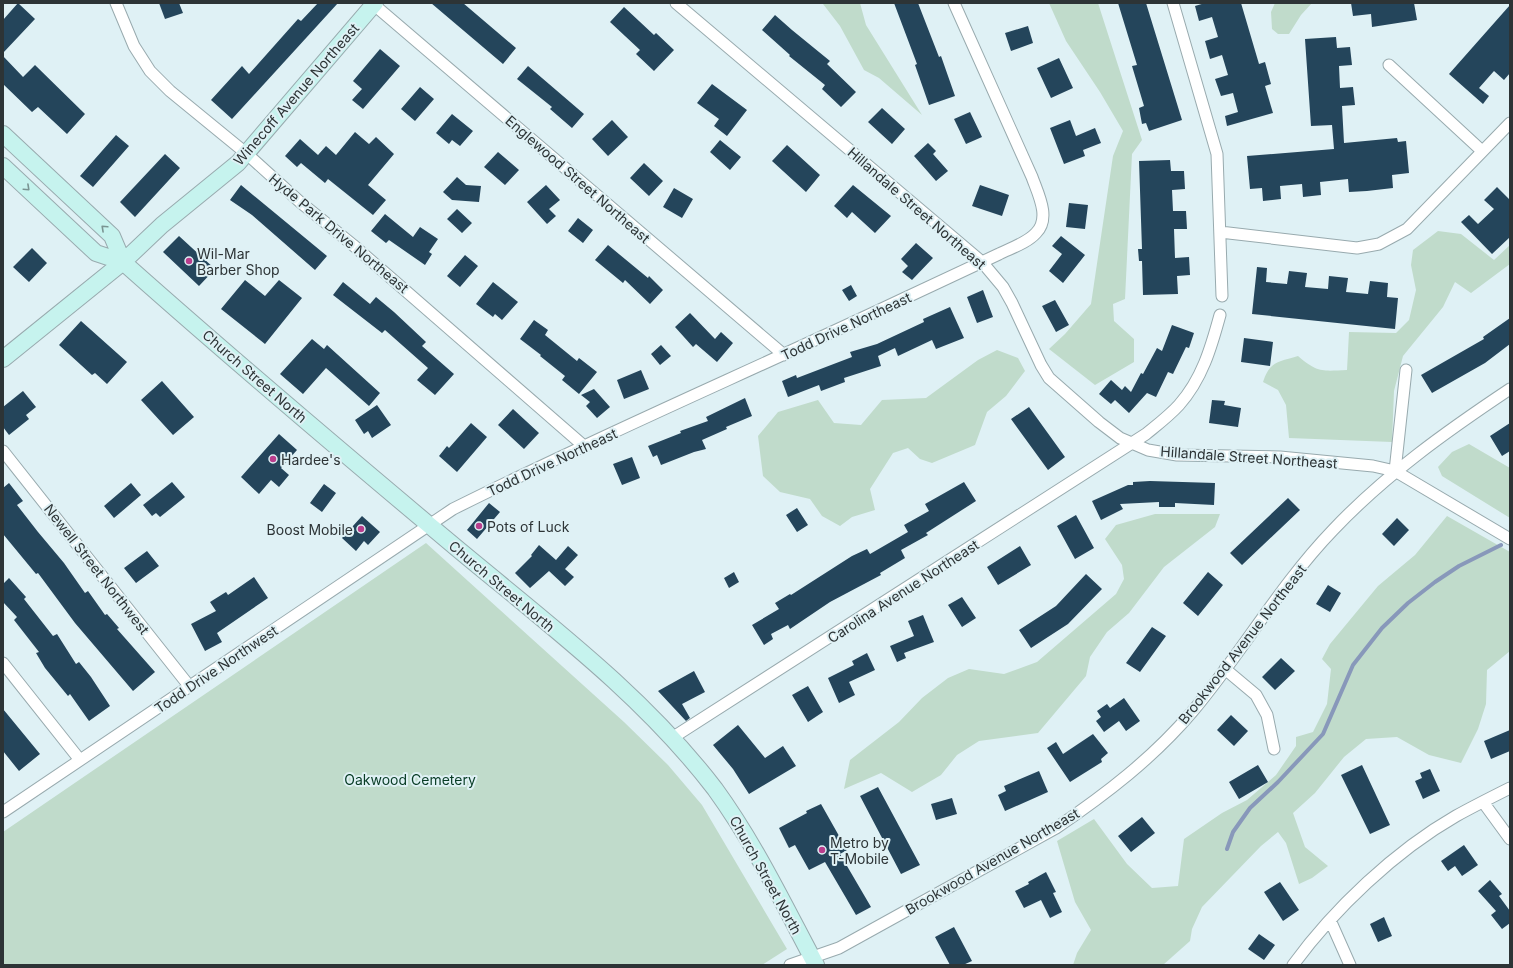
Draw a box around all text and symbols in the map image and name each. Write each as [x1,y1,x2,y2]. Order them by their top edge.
street label: Winecoff Avenue Northeast [230,19,362,168]
street label: Englewood Street Northeast [502,112,654,247]
street label: Hillandale Street Northeast [844,143,990,273]
street label: Hyde Park Drive Northeast [266,170,412,297]
one-way arrow [22,184,30,191]
one-way arrow [101,226,109,233]
place label: Wil-Mar Barber Shop [197,245,280,278]
marker: Wil-Mar Barber Shop [184,256,194,266]
street label: Todd Drive Northeast [778,288,914,364]
street label: Church Street North [199,326,311,426]
street label: Todd Drive Northeast [484,424,620,500]
street label: Hillandale Street Northeast [1160,442,1339,472]
place label: Hardee's [281,451,341,468]
marker: Hardee's [268,454,278,464]
street label: Newell Street Northwest [41,500,153,638]
place label: Pots of Luck [487,518,570,535]
place label: Boost Mobile [267,521,353,538]
marker: Pots of Luck [474,521,484,531]
marker: Boost Mobile [356,524,366,534]
street label: Carolina Avenue Northeast [824,535,982,646]
street label: Church Street North [446,537,558,635]
street label: Brookwood Avenue Northeast [1174,561,1310,727]
street label: Todd Drive Northwest [151,621,281,717]
park label: Oakwood Cemetery [344,771,476,788]
street label: Brookwood Avenue Northeast [902,804,1082,918]
street label: Church Street North [726,813,806,937]
place label: Metro by T-Mobile [830,834,889,867]
marker: Metro by T-Mobile [817,845,827,855]

